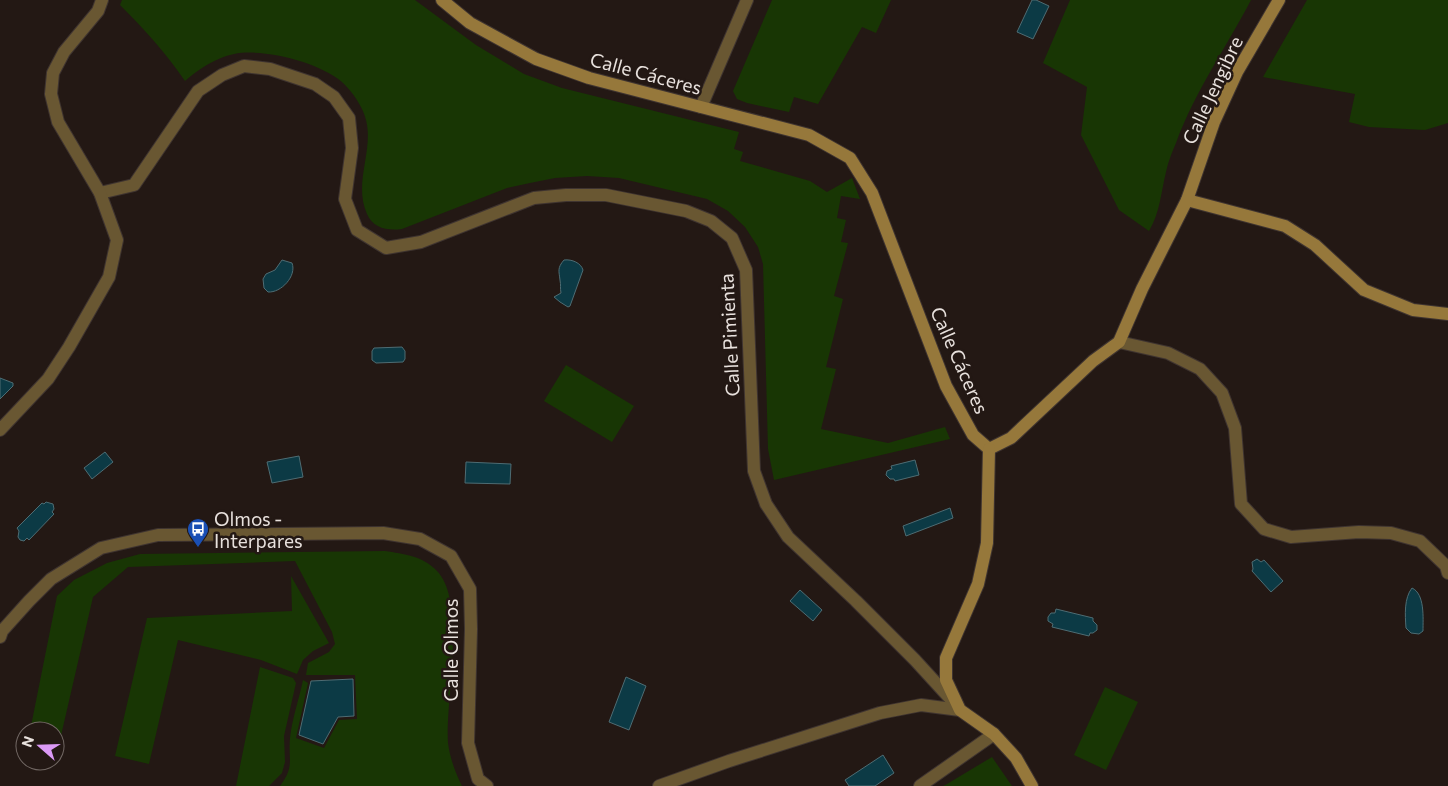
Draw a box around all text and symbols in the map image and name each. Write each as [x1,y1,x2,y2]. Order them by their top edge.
street label: Calle Jengibre [1177,32,1247,148]
street label: Calle Cáceres [588,47,704,99]
street label: Calle Pimienta [714,273,744,397]
street label: Calle Cáceres [926,303,994,417]
place label: Olmos - Interpares [214,507,303,552]
bus stop icon: Olmos - Interpares [186,517,210,548]
street label: Calle Olmos [439,599,462,702]
north arrow [15,721,65,771]
text: N [18,734,37,749]

